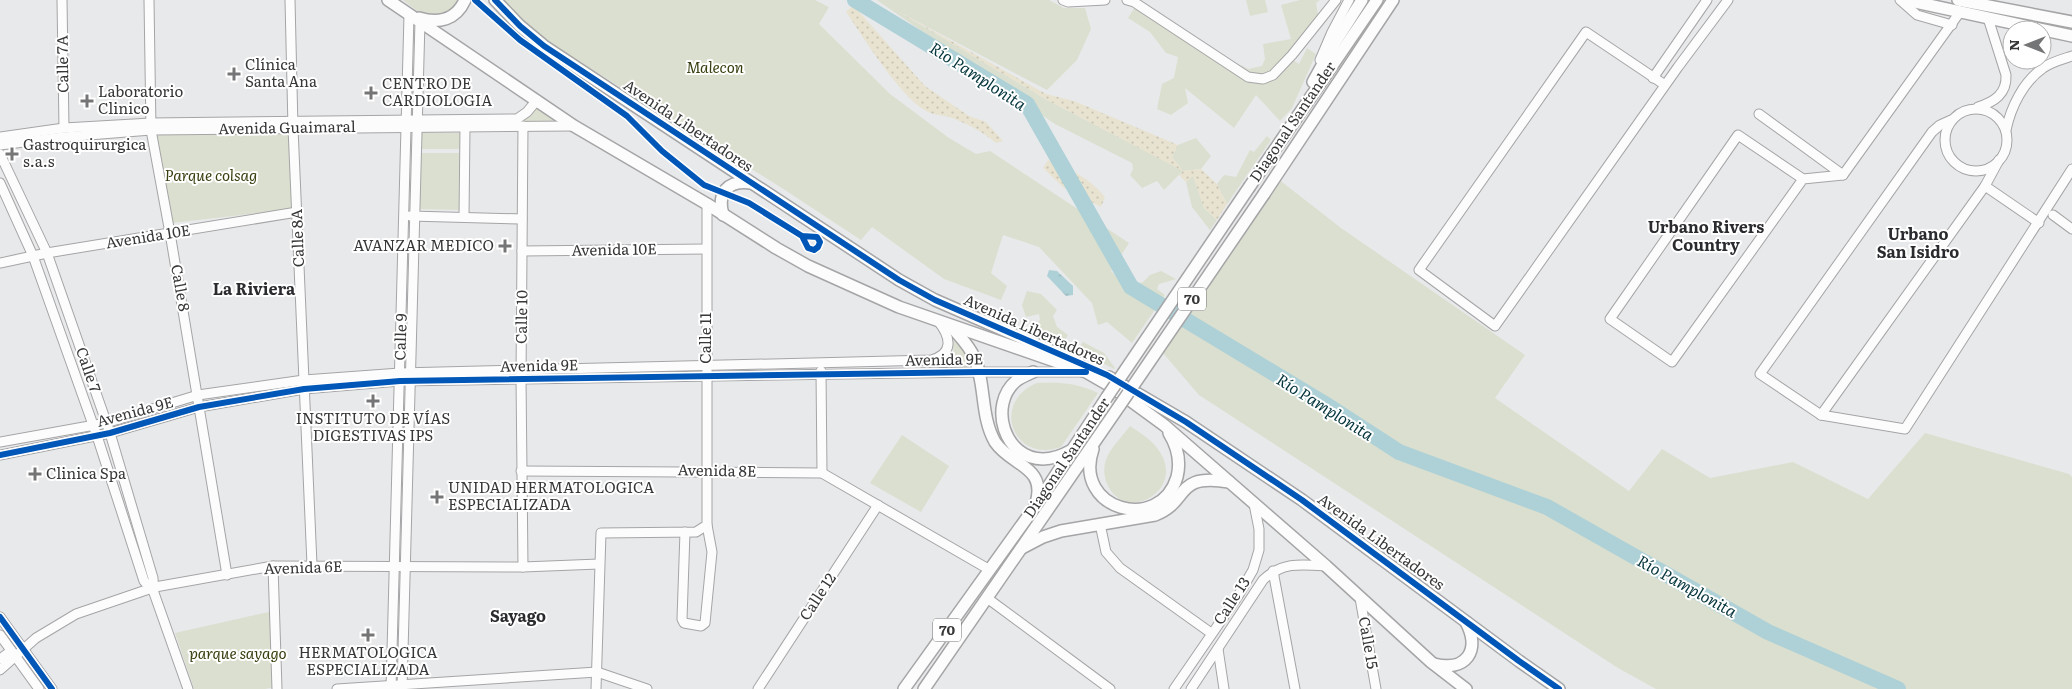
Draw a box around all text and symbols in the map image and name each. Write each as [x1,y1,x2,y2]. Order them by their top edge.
north arrow [2002,20,2052,70]
street label: Calle 7A [49,35,74,93]
water label: Río Pamplonita [926,35,1032,116]
text: N [2003,39,2023,51]
place label: Clínica Santa Ana [245,52,318,92]
park label: Malecon [686,55,744,78]
street label: Diagonal Santander [1243,56,1341,186]
marker: Clínica Santa Ana [227,67,241,81]
place label: CENTRO DE CARDIOLOGIA [382,71,492,111]
street label: Avenida Libertadores [619,73,758,177]
place label: Laboratorio Clinico [98,79,183,119]
marker: CENTRO DE CARDIOLOGIA [364,86,378,100]
marker: Laboratorio Clinico [80,94,94,108]
street label: Avenida Guaimaral [218,114,356,139]
place label: Gastroquirurgica s.a.s [23,132,147,172]
marker: Gastroquirurgica s.a.s [5,147,19,161]
park label: Parque colsag [165,163,257,186]
street label: Calle 8A [284,208,309,268]
district label: Urbano Rivers Country [1648,214,1764,256]
street label: Avenida 10E [104,217,192,254]
district label: Urbano San Isidro [1877,221,1959,263]
place label: AVANZAR MEDICO [353,233,494,256]
street label: Avenida 10E [571,236,657,261]
marker: AVANZAR MEDICO [498,239,512,253]
street label: Calle 8 [166,262,197,313]
district label: La Riviera [213,276,296,300]
street label: Avenida Libertadores [961,287,1109,370]
road number: 70 [1178,288,1206,310]
street label: Calle 10 [509,290,532,344]
street label: Calle 11 [693,312,716,364]
street label: Calle 9 [387,313,412,361]
street label: Calle 7 [71,344,108,396]
street label: Avenida 9E [905,346,983,371]
street label: Avenida 9E [500,352,578,377]
water label: Río Pamplonita [1272,367,1380,446]
street label: Avenida 9E [94,389,175,432]
street label: Diagonal Santander [1017,392,1115,522]
marker: INSTITUTO DE VÍAS DIGESTIVAS IPS [366,394,380,408]
place label: INSTITUTO DE VÍAS DIGESTIVAS IPS [296,406,450,446]
street label: Avenida 8E [677,457,757,482]
place label: Clinica Spa [46,461,127,484]
marker: Clinica Spa [28,467,42,481]
place label: UNIDAD HERMATOLOGICA ESPECIALIZADA [448,475,654,515]
street label: Avenida Libertadores [1314,487,1450,595]
marker: UNIDAD HERMATOLOGICA ESPECIALIZADA [430,490,444,504]
water label: Río Pamplonita [1633,548,1742,623]
street label: Avenida 6E [263,554,343,579]
street label: Calle 12 [793,567,841,625]
street label: Calle 13 [1207,572,1255,629]
district label: Sayago [490,603,546,627]
street label: Calle 15 [1354,615,1385,671]
road number: 70 [933,618,961,642]
marker: HERMATOLOGICA ESPECIALIZADA [361,628,375,642]
place label: HERMATOLOGICA ESPECIALIZADA [298,640,438,680]
park label: parque sayago [189,641,287,664]

